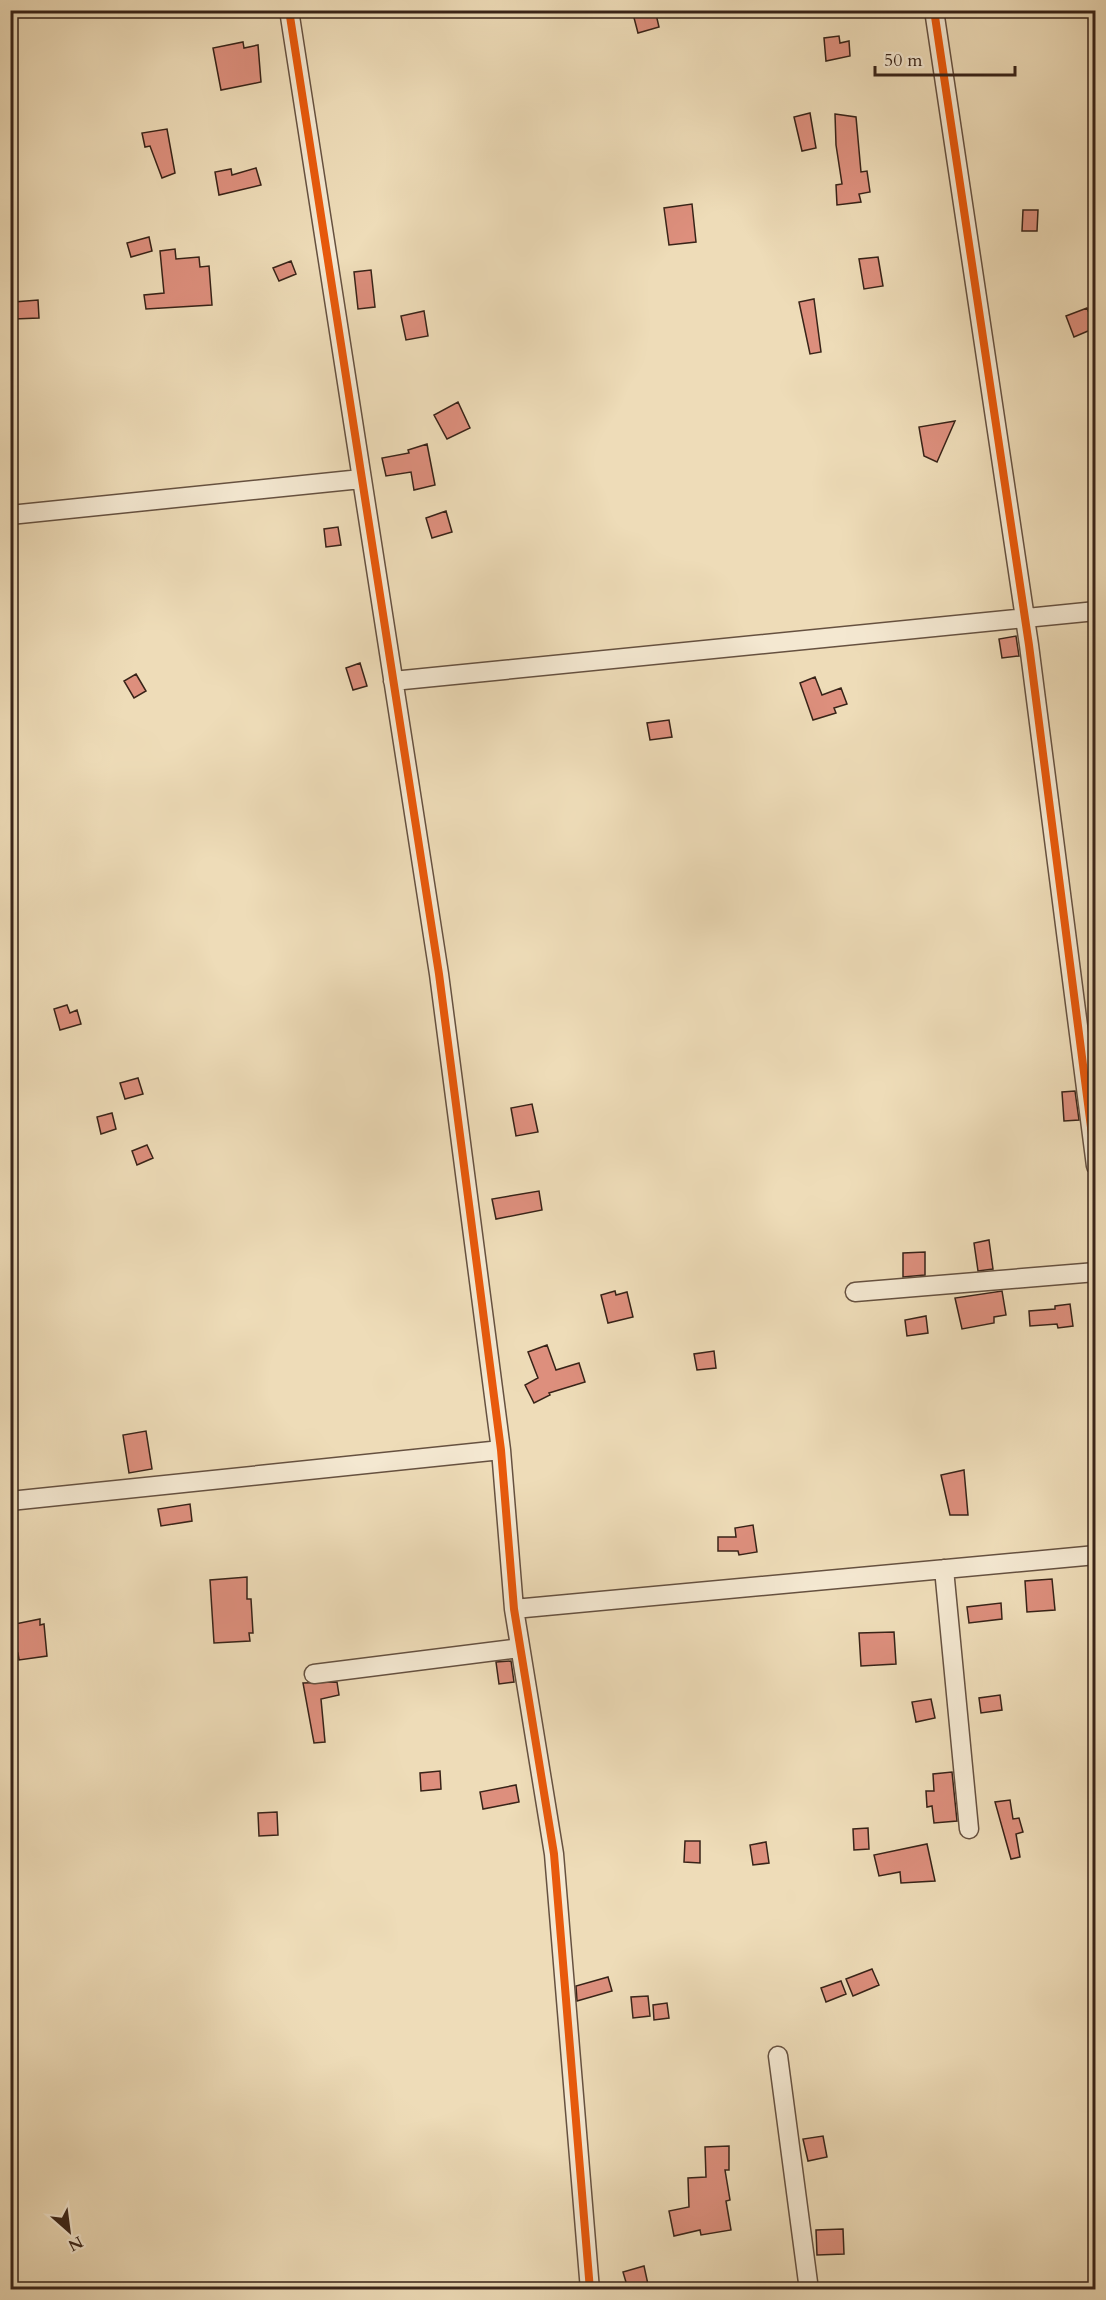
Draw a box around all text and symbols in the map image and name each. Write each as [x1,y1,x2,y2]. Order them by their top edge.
scale bar [875,39,1014,77]
text: 50 m [884,48,923,73]
north arrow [39,2201,99,2261]
text: N [64,2230,87,2256]

